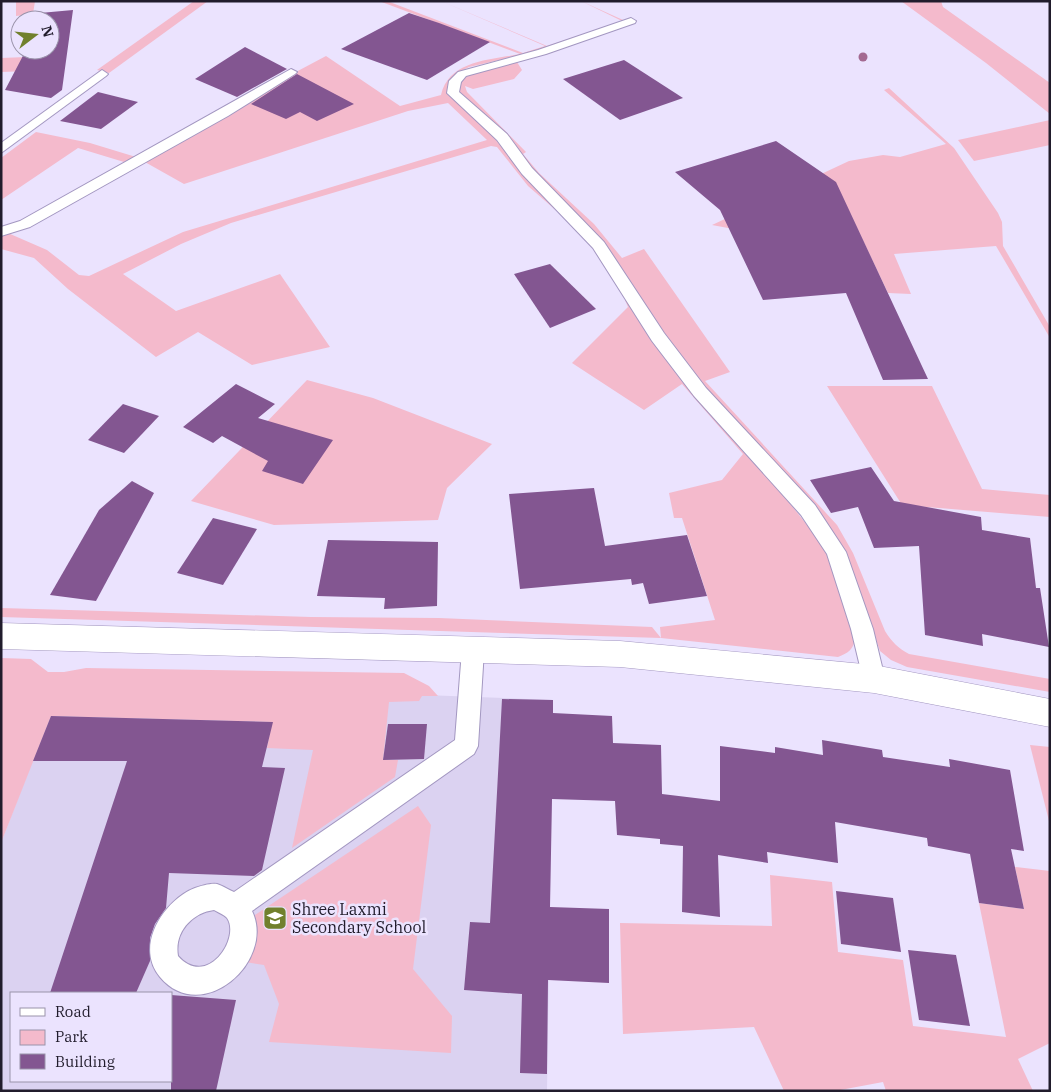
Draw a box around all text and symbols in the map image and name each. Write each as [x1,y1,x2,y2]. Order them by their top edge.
north arrow [10,10,60,60]
text: N [37,24,58,39]
place label: Shree Laxmi Secondary School [292,899,426,937]
school or university icon: Shree Laxmi Secondary School [262,905,288,931]
legend [10,992,172,1082]
text: Road [55,1002,91,1021]
text: Park [55,1027,88,1046]
text: Building [55,1052,115,1071]

